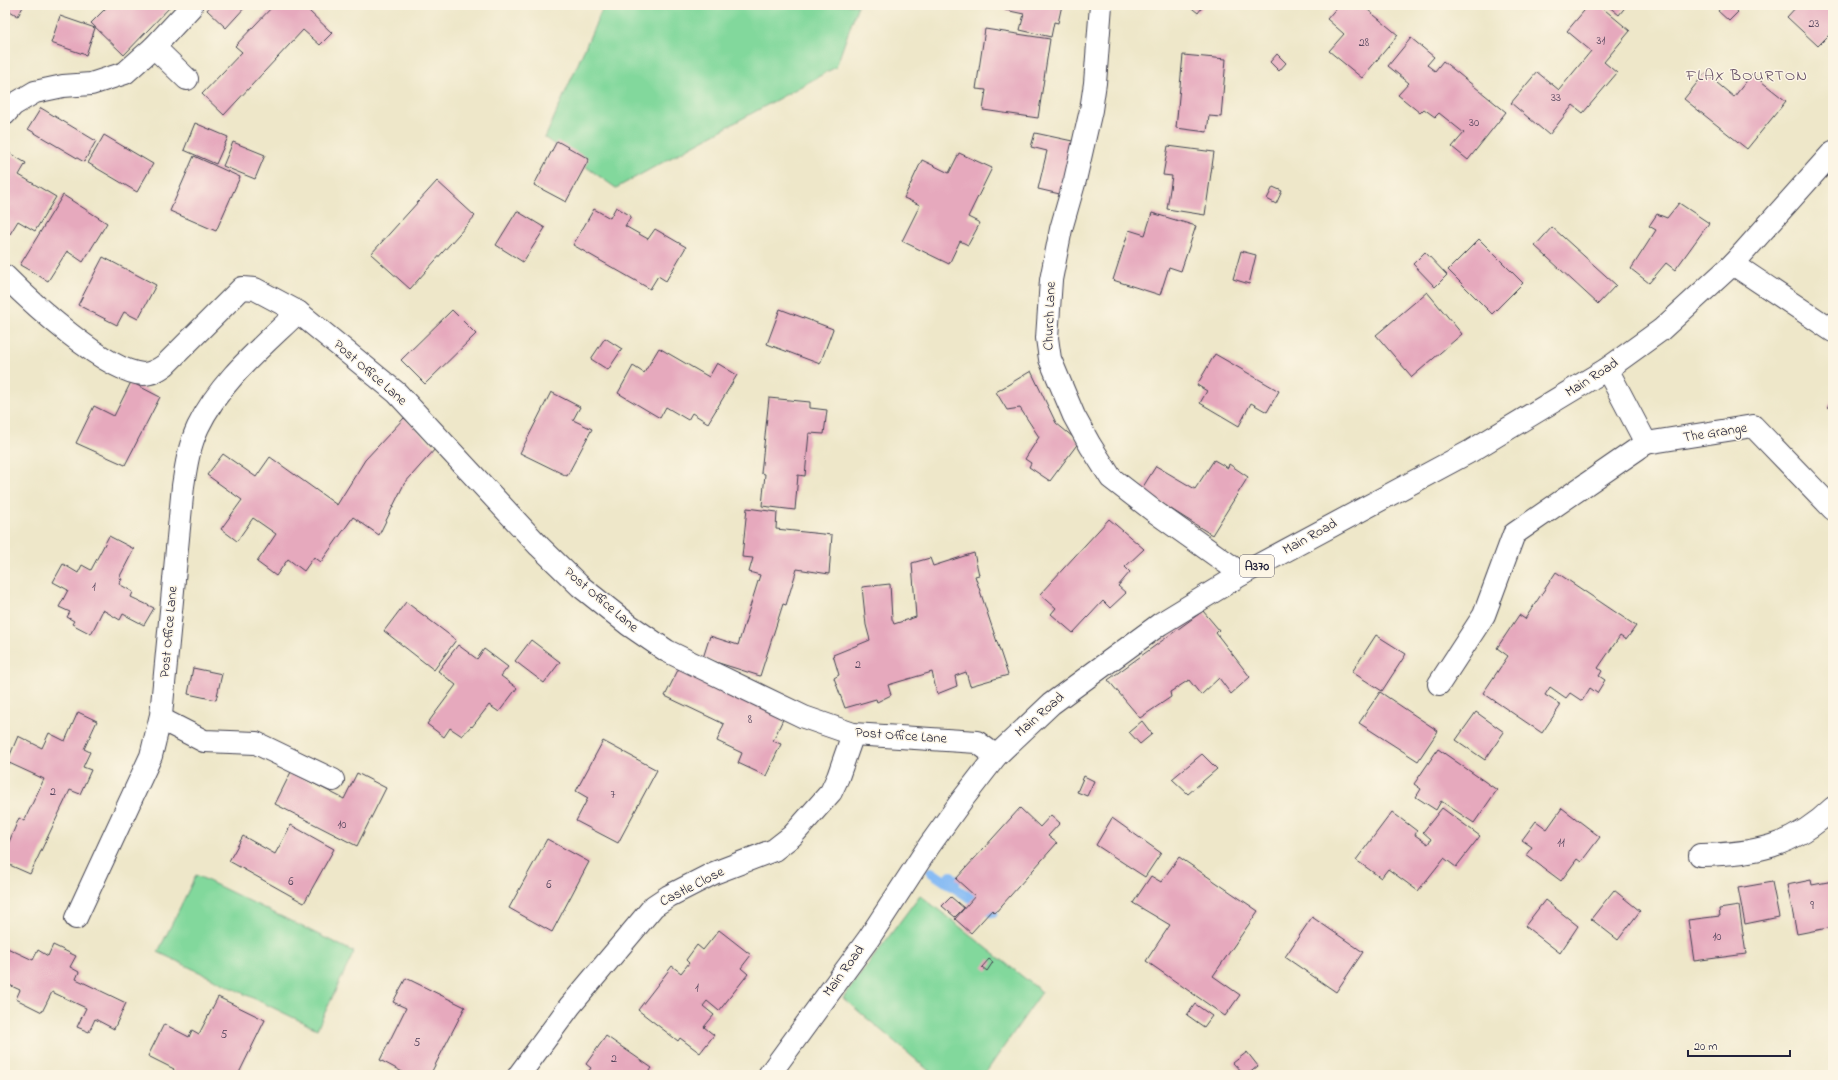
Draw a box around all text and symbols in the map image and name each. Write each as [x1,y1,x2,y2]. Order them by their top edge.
house number: 23 [1809,15,1820,33]
house number: 31 [1597,32,1606,50]
house number: 28 [1359,34,1370,52]
district label: FLAX BOURTON [1685,64,1808,88]
house number: 33 [1551,89,1561,107]
house number: 30 [1469,114,1479,132]
street label: Church Lane [1038,280,1062,351]
street label: Post Office Lane [328,335,412,411]
street label: Main Road [1561,353,1623,403]
street label: The Grange [1681,417,1749,449]
street label: Main Road [1279,513,1341,561]
road number: A370 [1240,555,1274,577]
street label: Post Office Lane [559,562,643,638]
house number: 1 [92,578,96,596]
street label: Post Office Lane [155,585,184,679]
house number: 2 [855,656,861,674]
street label: Main Road [1011,687,1069,742]
house number: 8 [748,711,753,729]
street label: Post Office Lane [855,722,948,750]
house number: 2 [50,783,56,801]
house number: 7 [611,786,616,804]
house number: 10 [337,816,347,834]
house number: 11 [1557,834,1565,852]
street label: Castle Close [656,861,729,912]
house number: 6 [288,873,294,891]
house number: 6 [546,876,552,894]
house number: 9 [1810,897,1814,915]
house number: 10 [1712,928,1722,946]
street label: Main Road [818,941,870,1001]
house number: 1 [695,979,699,997]
house number: 5 [221,1026,228,1044]
scale bar [1688,1032,1790,1058]
house number: 5 [414,1034,421,1052]
text: 20 m [1694,1038,1717,1056]
house number: 2 [611,1050,617,1068]

